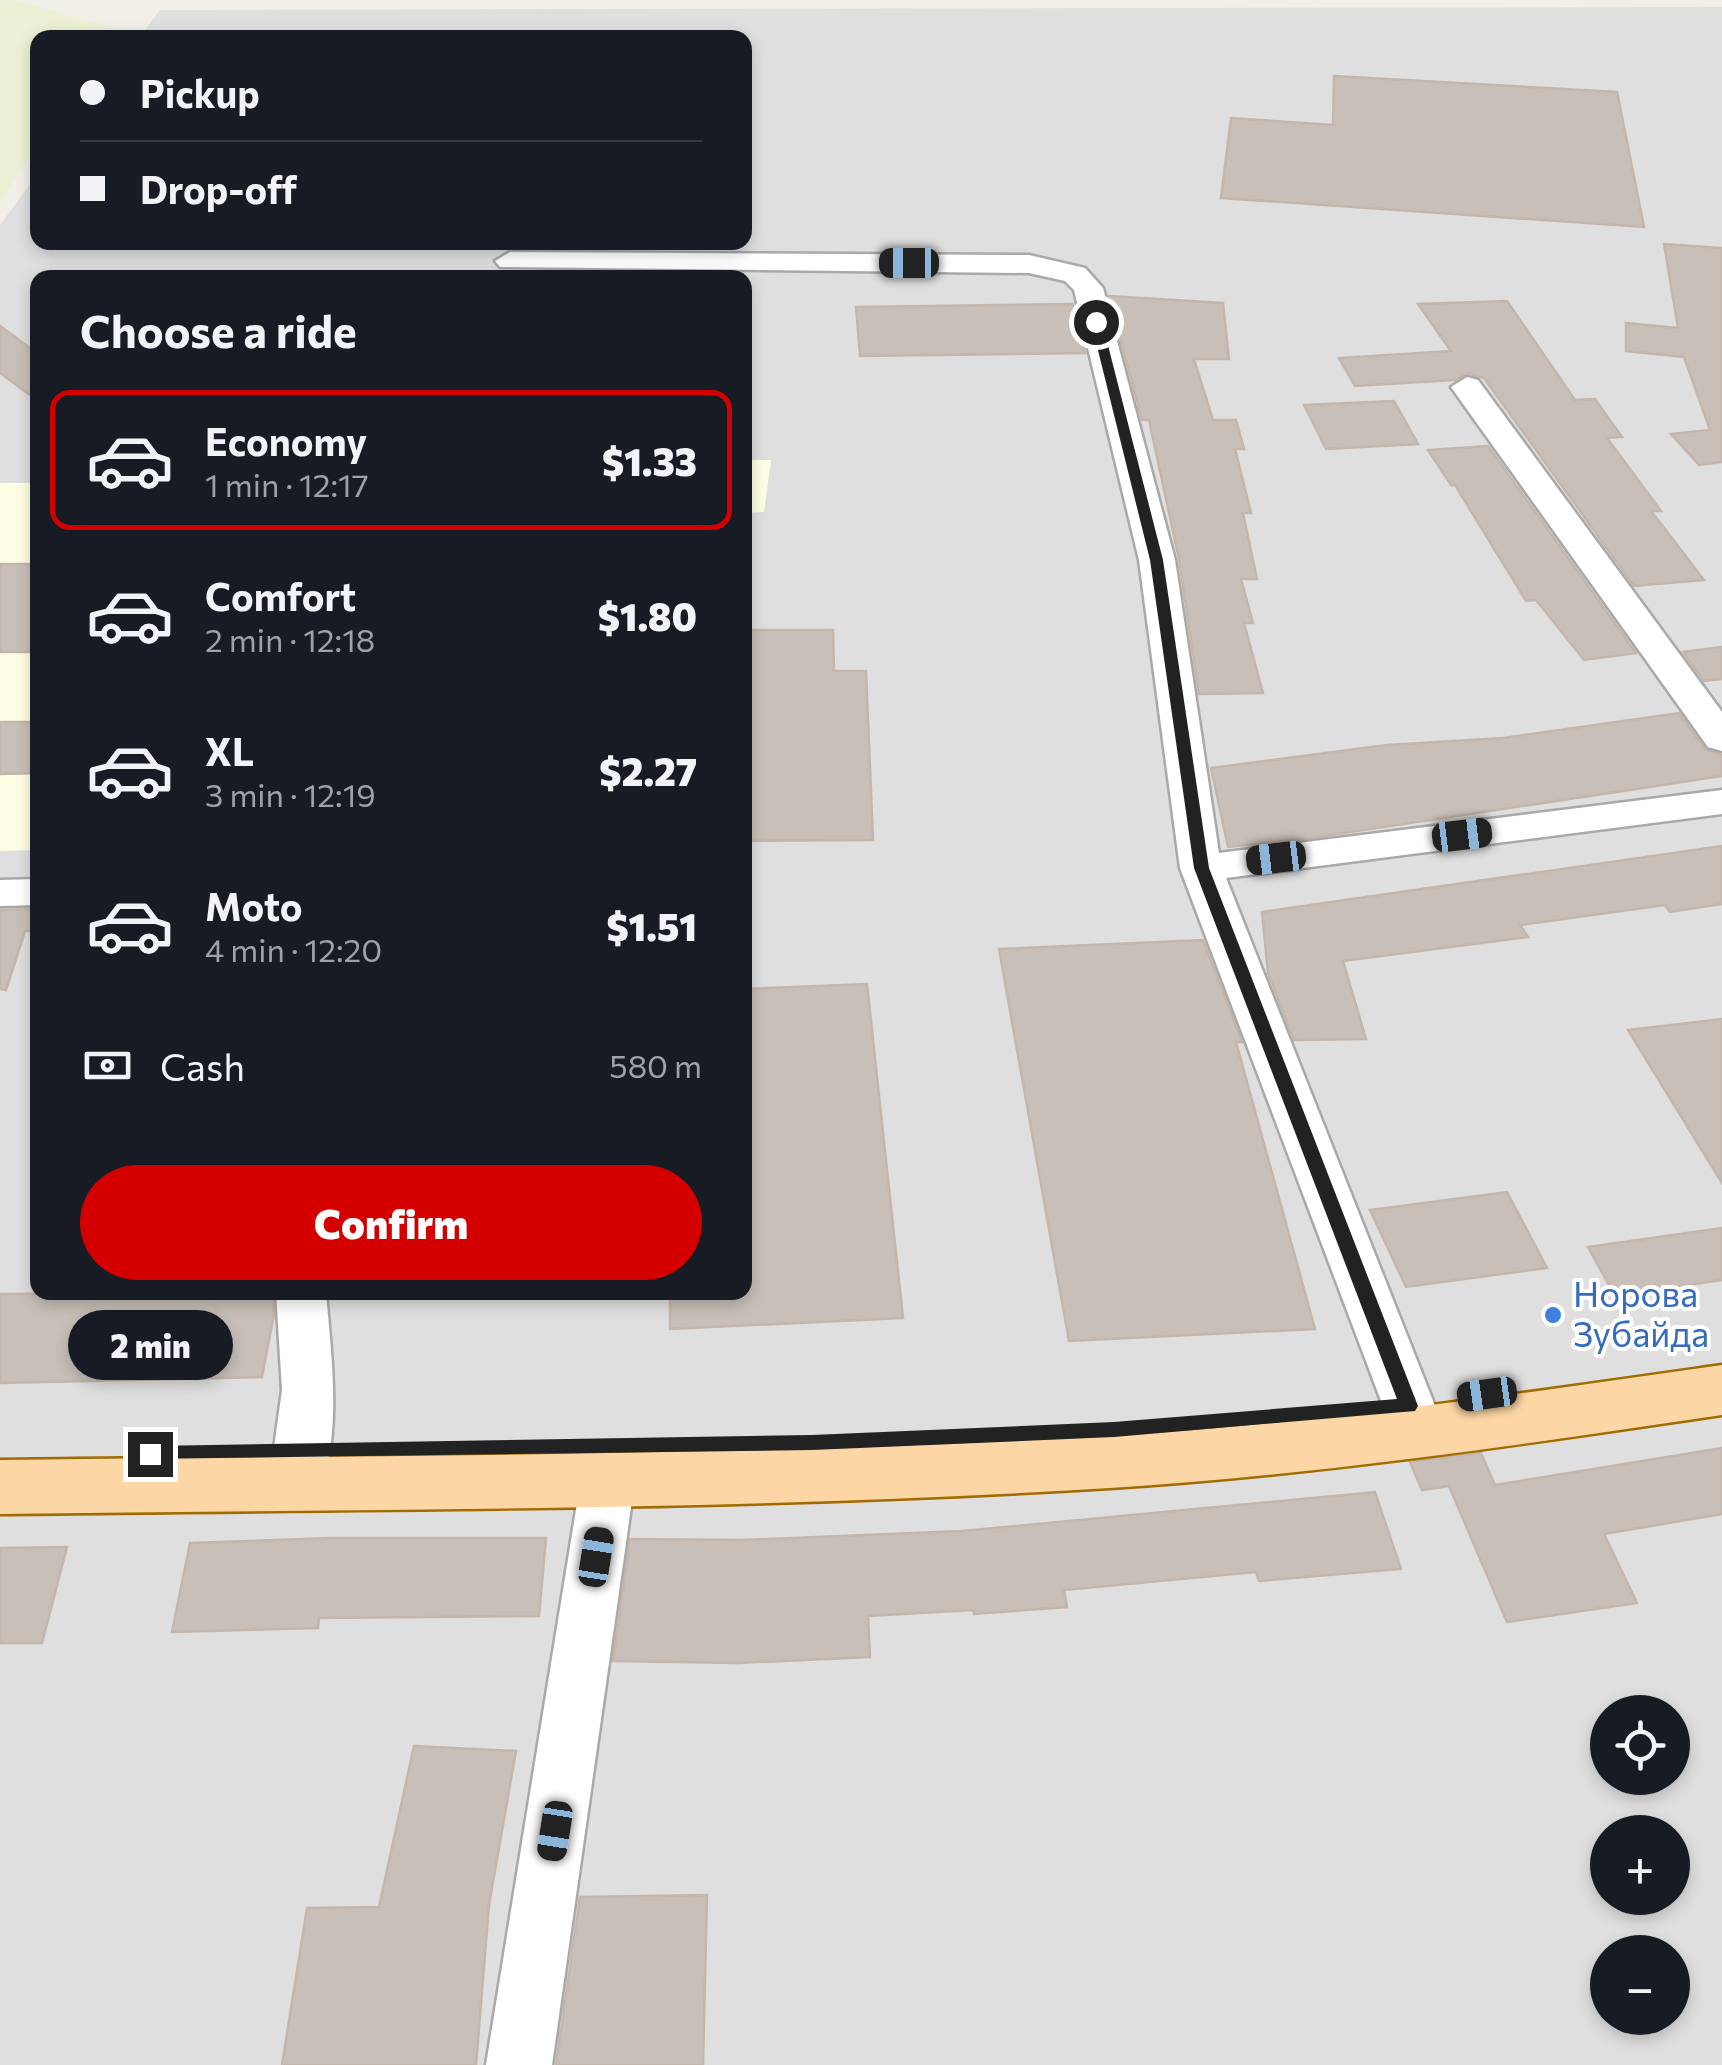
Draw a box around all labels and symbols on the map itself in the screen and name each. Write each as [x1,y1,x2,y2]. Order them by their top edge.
car [879,248,939,278]
route start [1074,300,1119,345]
car [1430,816,1494,854]
car [1244,839,1308,877]
place label: Норова Зубайда [1573,1271,1709,1354]
marker: Норова Зубайда [1542,1304,1564,1326]
callout: 2 min [68,1309,232,1379]
car [1455,1375,1519,1413]
route end [128,1432,173,1477]
car [576,1525,616,1589]
car [535,1799,575,1863]

